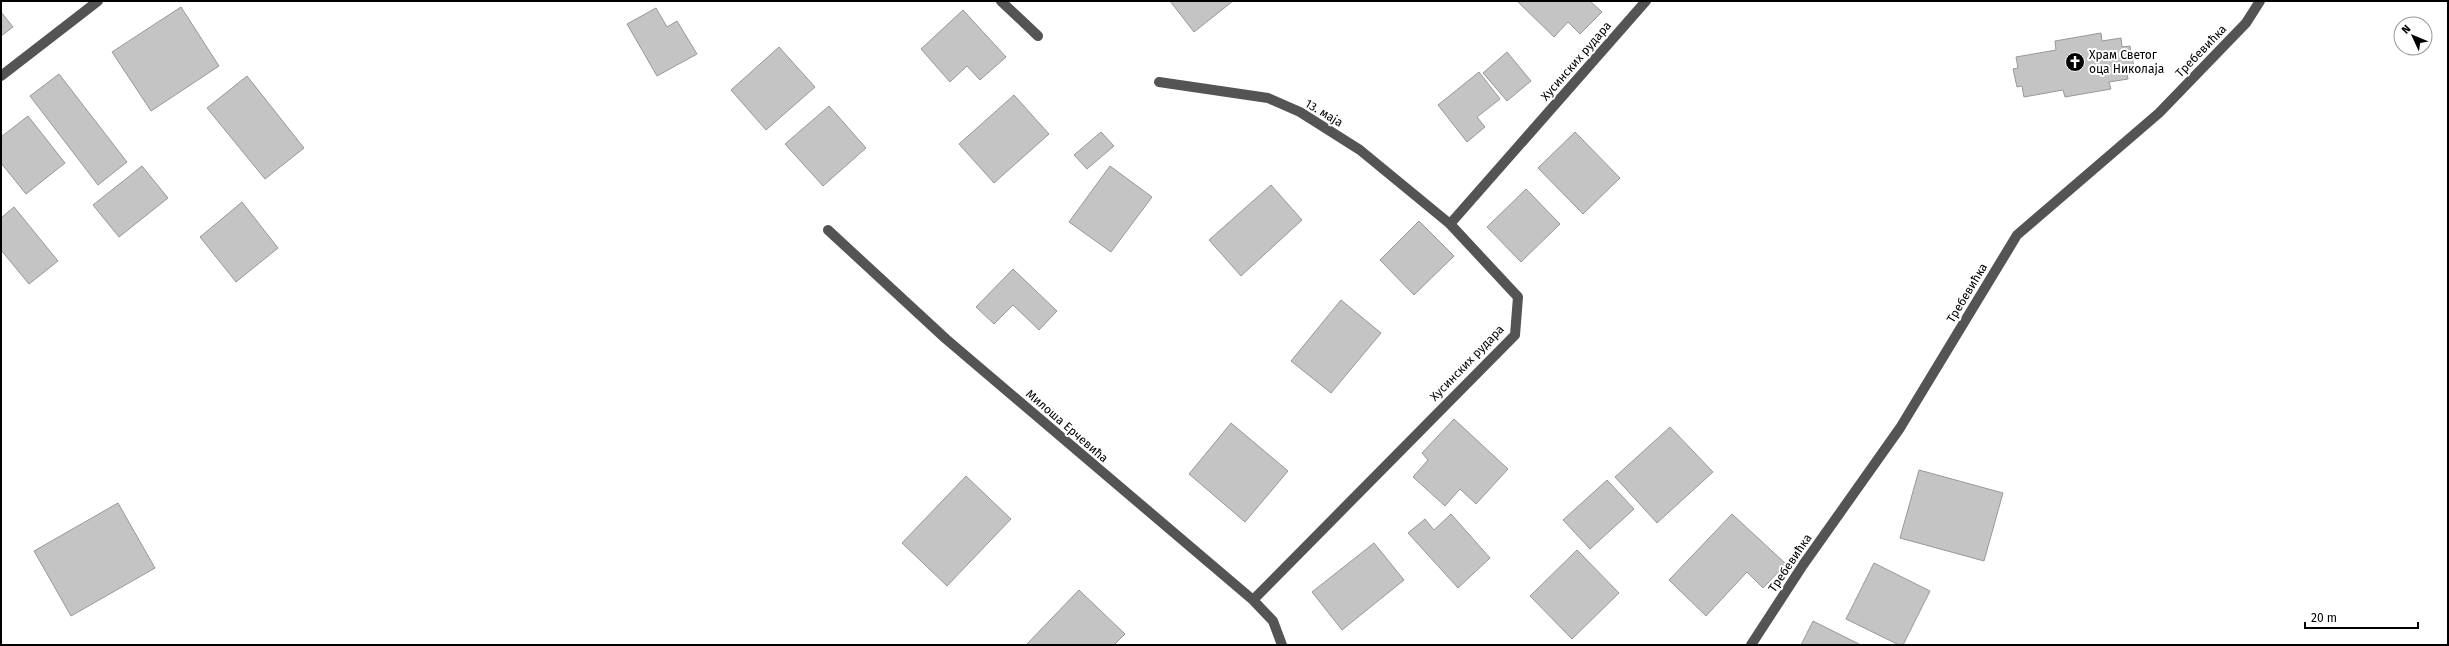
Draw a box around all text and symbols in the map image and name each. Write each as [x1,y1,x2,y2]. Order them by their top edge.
north arrow [2393,16,2433,56]
street label: Хусинских рудара [1538,19,1614,103]
street label: Требевићка [2173,22,2229,80]
text: N [2399,22,2413,37]
place label: Храм Светог оца Николаја [2089,48,2164,76]
church icon: Храм Светог оца Николаја [2064,51,2086,73]
street label: 13. маја [1303,96,1345,130]
street label: Требевићка [1944,261,1990,325]
street label: Хусинских рудара [1427,322,1507,404]
street label: Милоша Ерчевића [1023,387,1111,465]
street label: Требевићка [1765,531,1815,595]
scale bar [2305,604,2418,630]
text: 20 m [2311,611,2337,625]

